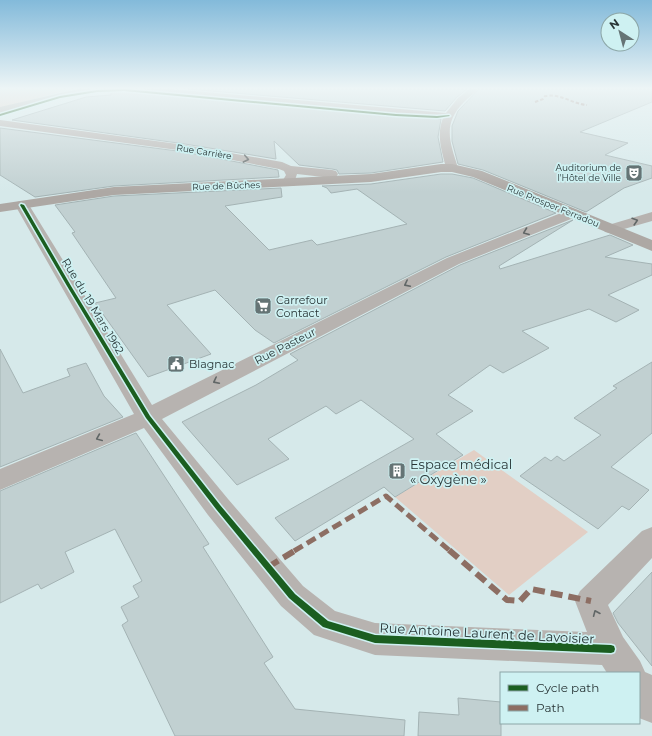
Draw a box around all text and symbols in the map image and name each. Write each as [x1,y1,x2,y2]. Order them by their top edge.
north arrow [600,12,640,52]
text: N [606,16,622,32]
street label: Rue Carrière [176,142,233,161]
one-way arrow [243,154,249,163]
place label: Auditorium de l'Hôtel de Ville [556,162,622,183]
theatre icon: Auditorium de l'Hôtel de Ville [624,163,644,183]
street label: Rue de Bûches [192,179,261,192]
street label: Rue Prosper Ferradou [505,182,601,229]
one-way arrow [631,217,638,226]
one-way arrow [522,227,529,235]
street label: Rue du 19 Mars 1962 [59,256,127,356]
one-way arrow [403,279,411,287]
place label: Carrefour Contact [276,293,328,320]
supermarket icon: Carrefour Contact [253,296,273,316]
street label: Rue Pasteur [252,325,318,367]
public building icon: Blagnac [166,354,186,374]
place label: Blagnac [189,357,234,371]
one-way arrow [213,377,220,384]
one-way arrow [96,433,103,441]
place label: Espace médical « Oxygène » [410,456,512,487]
building icon: Espace médical « Oxygène » [387,461,407,481]
one-way arrow [592,610,600,617]
street label: Rue Antoine Laurent de Lavoisier [379,619,595,647]
legend [500,672,640,724]
text: Cycle path [536,680,599,695]
text: Path [536,700,565,715]

